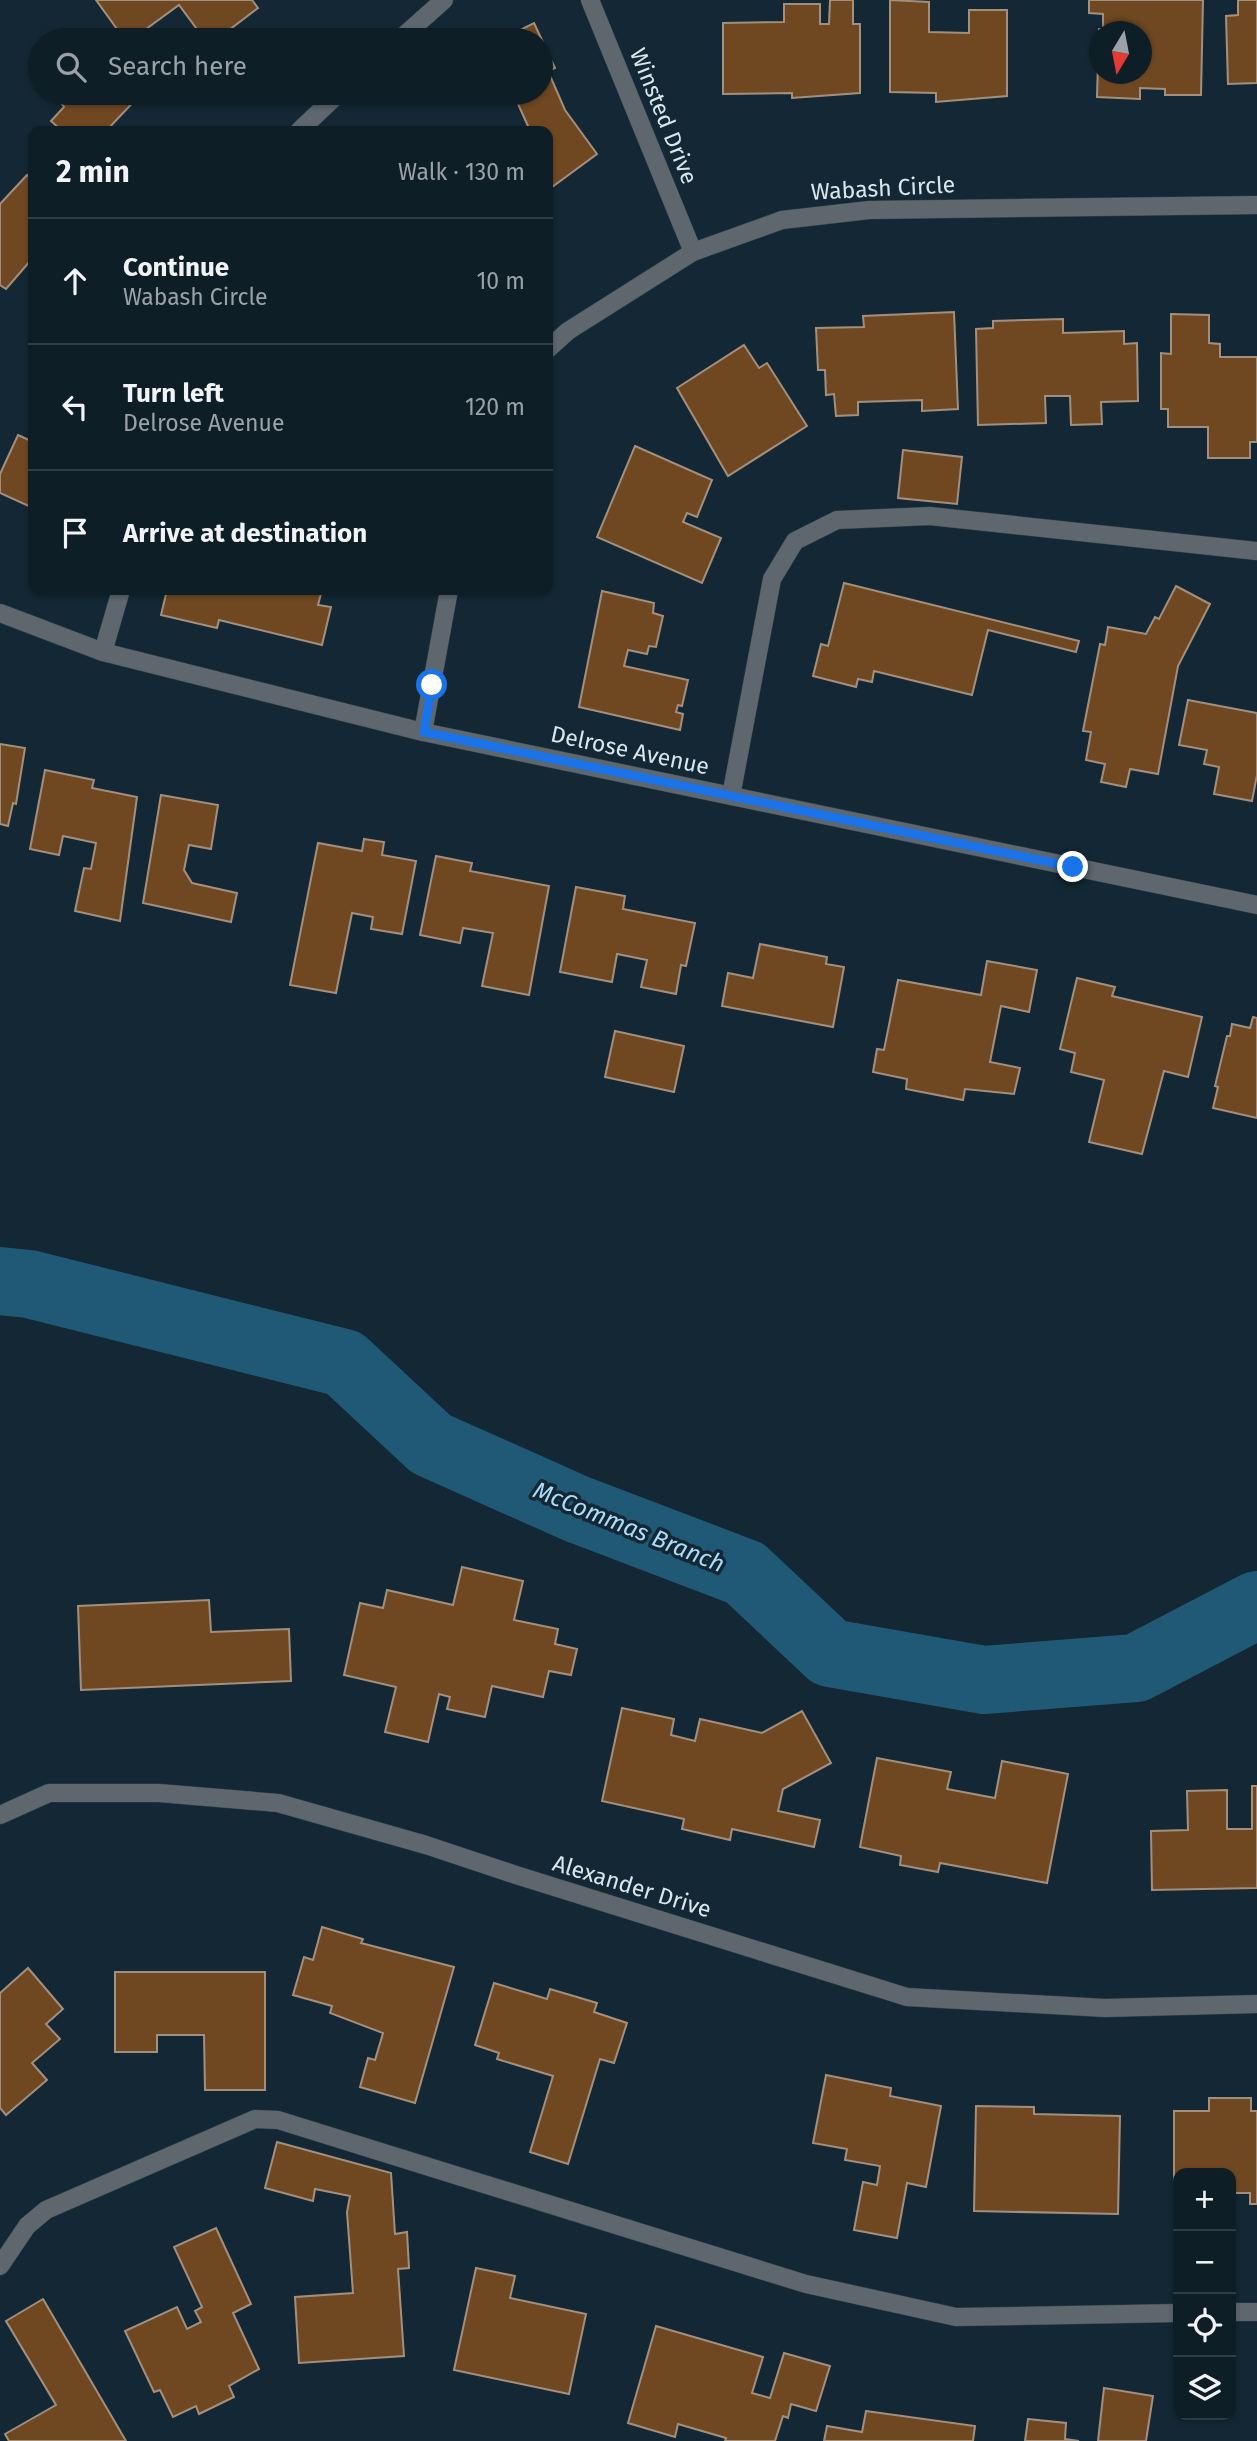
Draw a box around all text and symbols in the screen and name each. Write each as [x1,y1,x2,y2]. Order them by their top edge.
north arrow [1089,21,1152,84]
search box [28,28,553,105]
street label: Winsted Drive [624,44,704,188]
icon: search [52,48,90,86]
text: Search here [108,51,247,82]
text: 2 min [56,154,130,190]
text: Walk · 130 m [398,158,525,186]
street label: Wabash Circle [810,170,956,206]
text: Continue [123,252,229,283]
icon: ahead [56,262,94,300]
text: 10 m [476,267,525,295]
text: Wabash Circle [123,283,268,311]
text: Turn left [123,378,224,409]
icon: left [56,388,94,426]
text: 120 m [465,393,525,421]
text: Delrose Avenue [123,409,284,437]
icon: arrive [56,514,94,552]
text: Arrive at destination [123,518,367,549]
route start [416,669,447,700]
street label: Delrose Avenue [548,720,712,780]
route end [1057,851,1088,882]
water label: McCommas Branch [529,1476,729,1578]
street label: Alexander Drive [549,1849,715,1923]
map controls [1173,2168,1236,2420]
button: + [1173,2168,1236,2231]
button: − [1173,2231,1236,2294]
button: locate [1173,2294,1236,2357]
button: layers [1173,2357,1236,2420]

